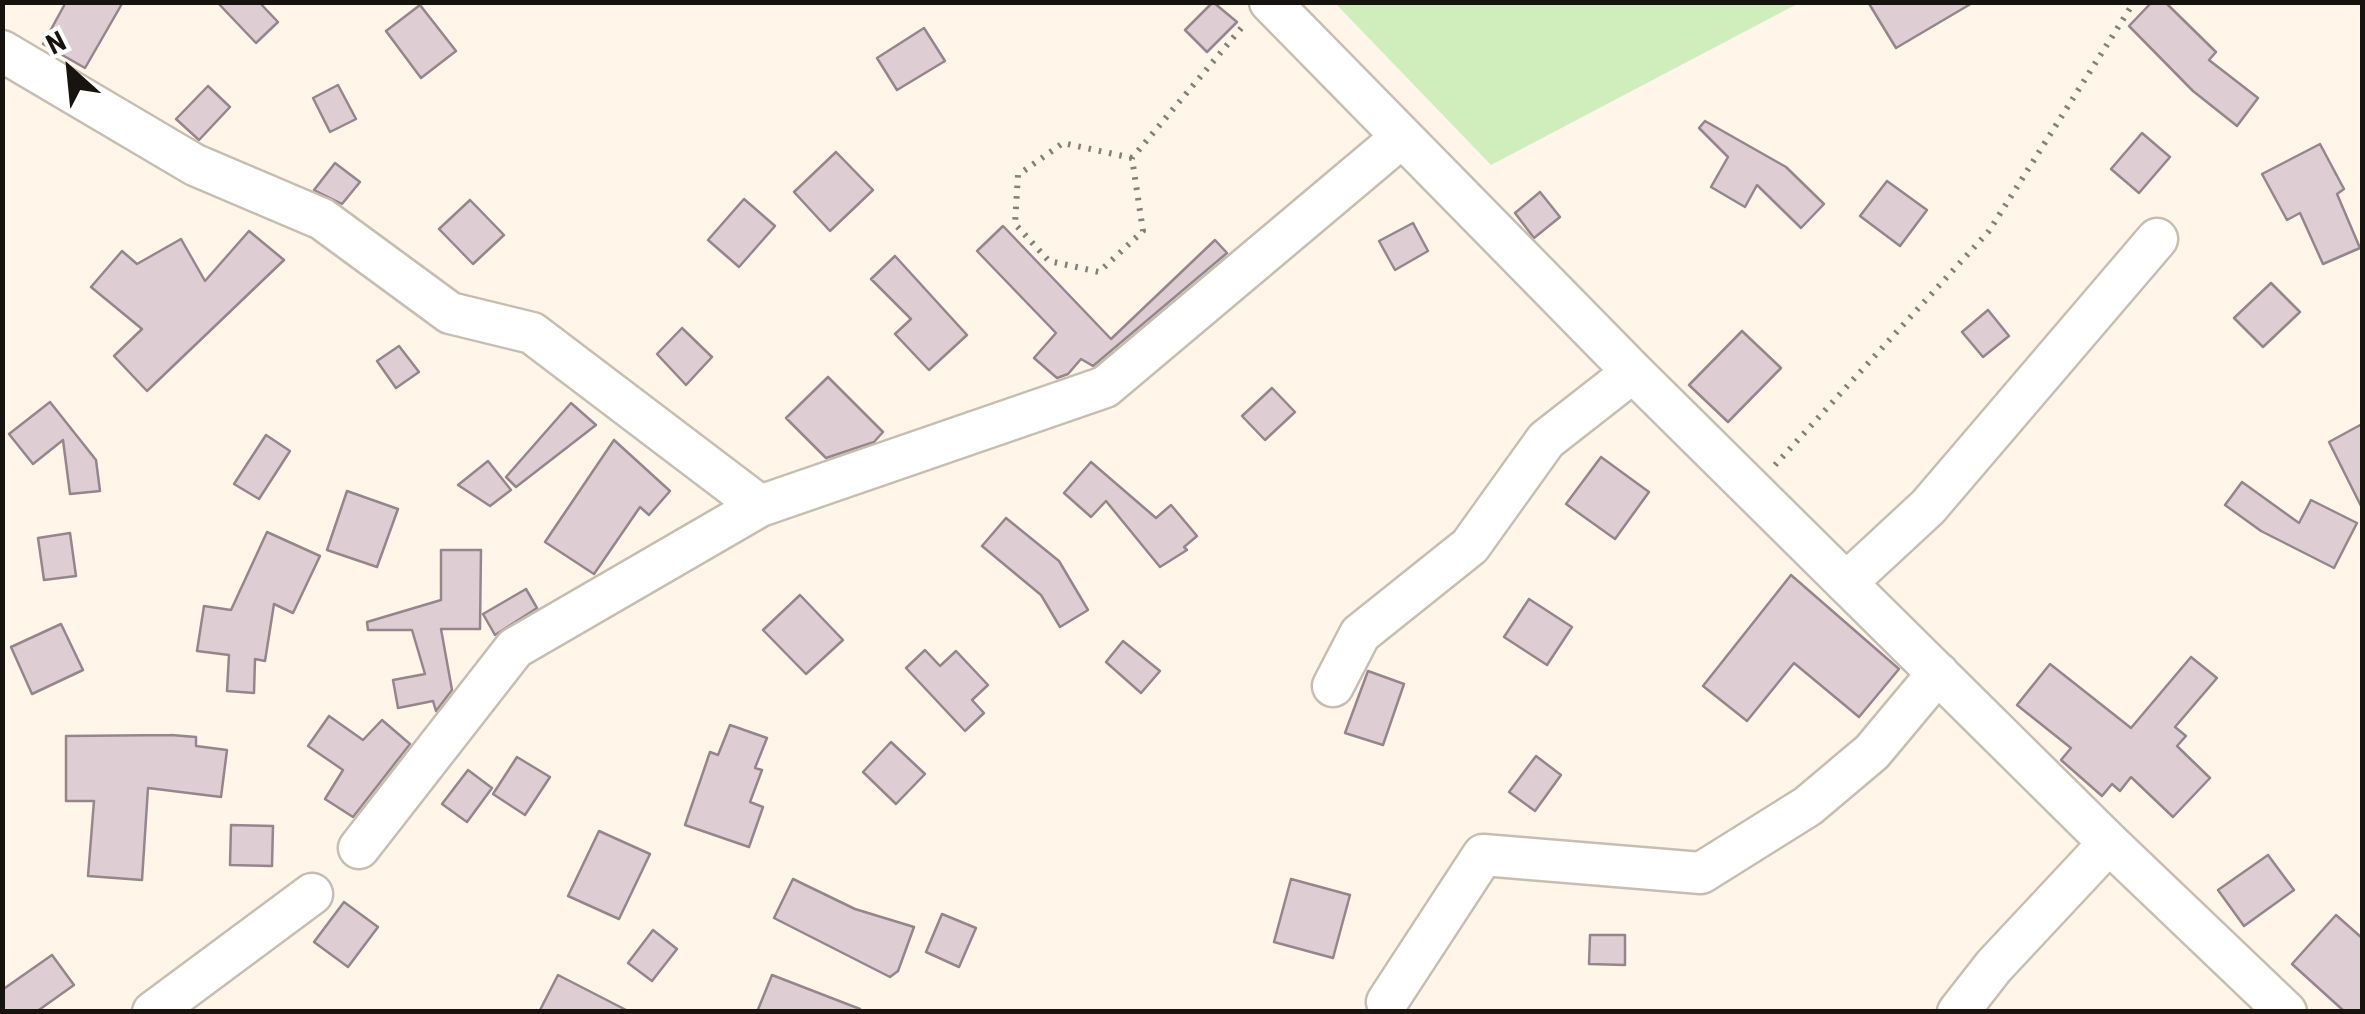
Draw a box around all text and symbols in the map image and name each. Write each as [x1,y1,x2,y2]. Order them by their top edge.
north arrow [20,20,120,120]
text: N [41,24,71,61]

